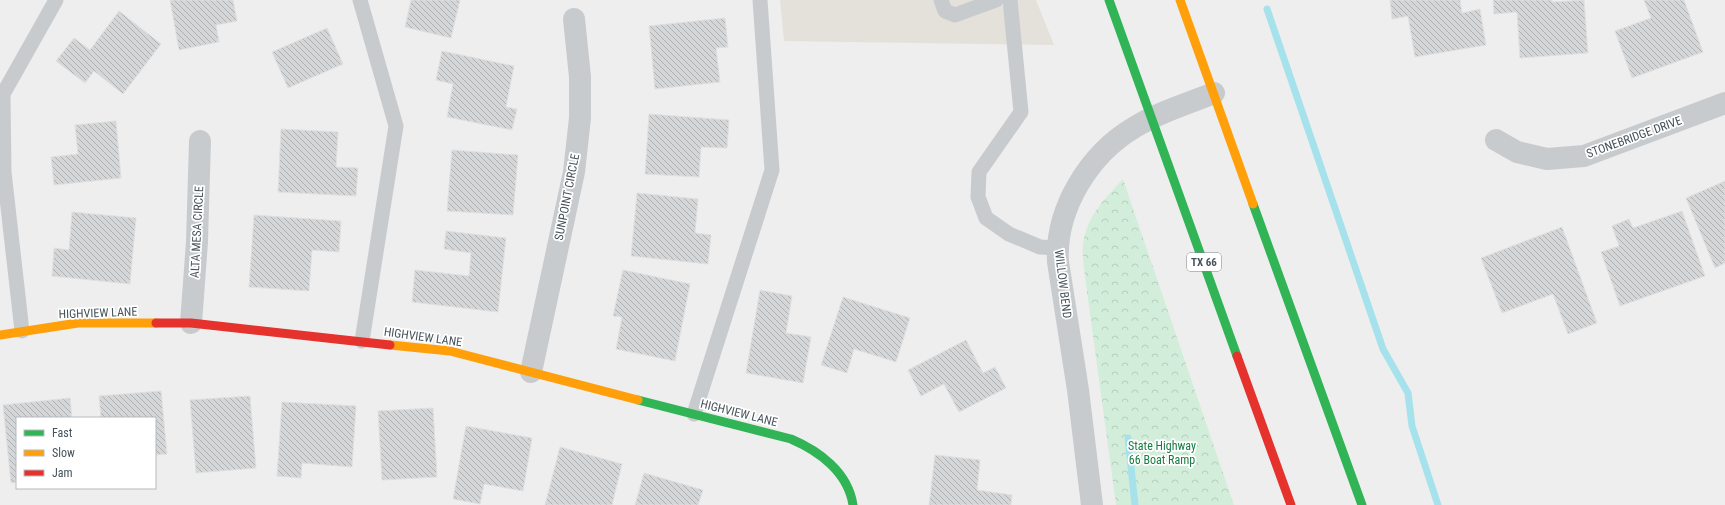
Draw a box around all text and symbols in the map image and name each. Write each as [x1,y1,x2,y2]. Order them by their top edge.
street label: STONEBRIDGE DRIVE [1584,113,1684,161]
street label: SUNPOINT CIRCLE [552,152,582,241]
street label: ALTA MESA CIRCLE [188,186,206,278]
street label: WILLOW BEND [1052,249,1074,319]
road number: TX 66 [1187,253,1221,271]
street label: HIGHVIEW LANE [58,305,138,321]
street label: HIGHVIEW LANE [383,325,463,349]
street label: HIGHVIEW LANE [699,397,779,429]
legend [16,417,156,489]
text: Fast [52,426,73,440]
park label: State Highway 66 Boat Ramp [1128,439,1196,467]
text: Slow [52,446,75,460]
text: Jam [52,466,73,480]

